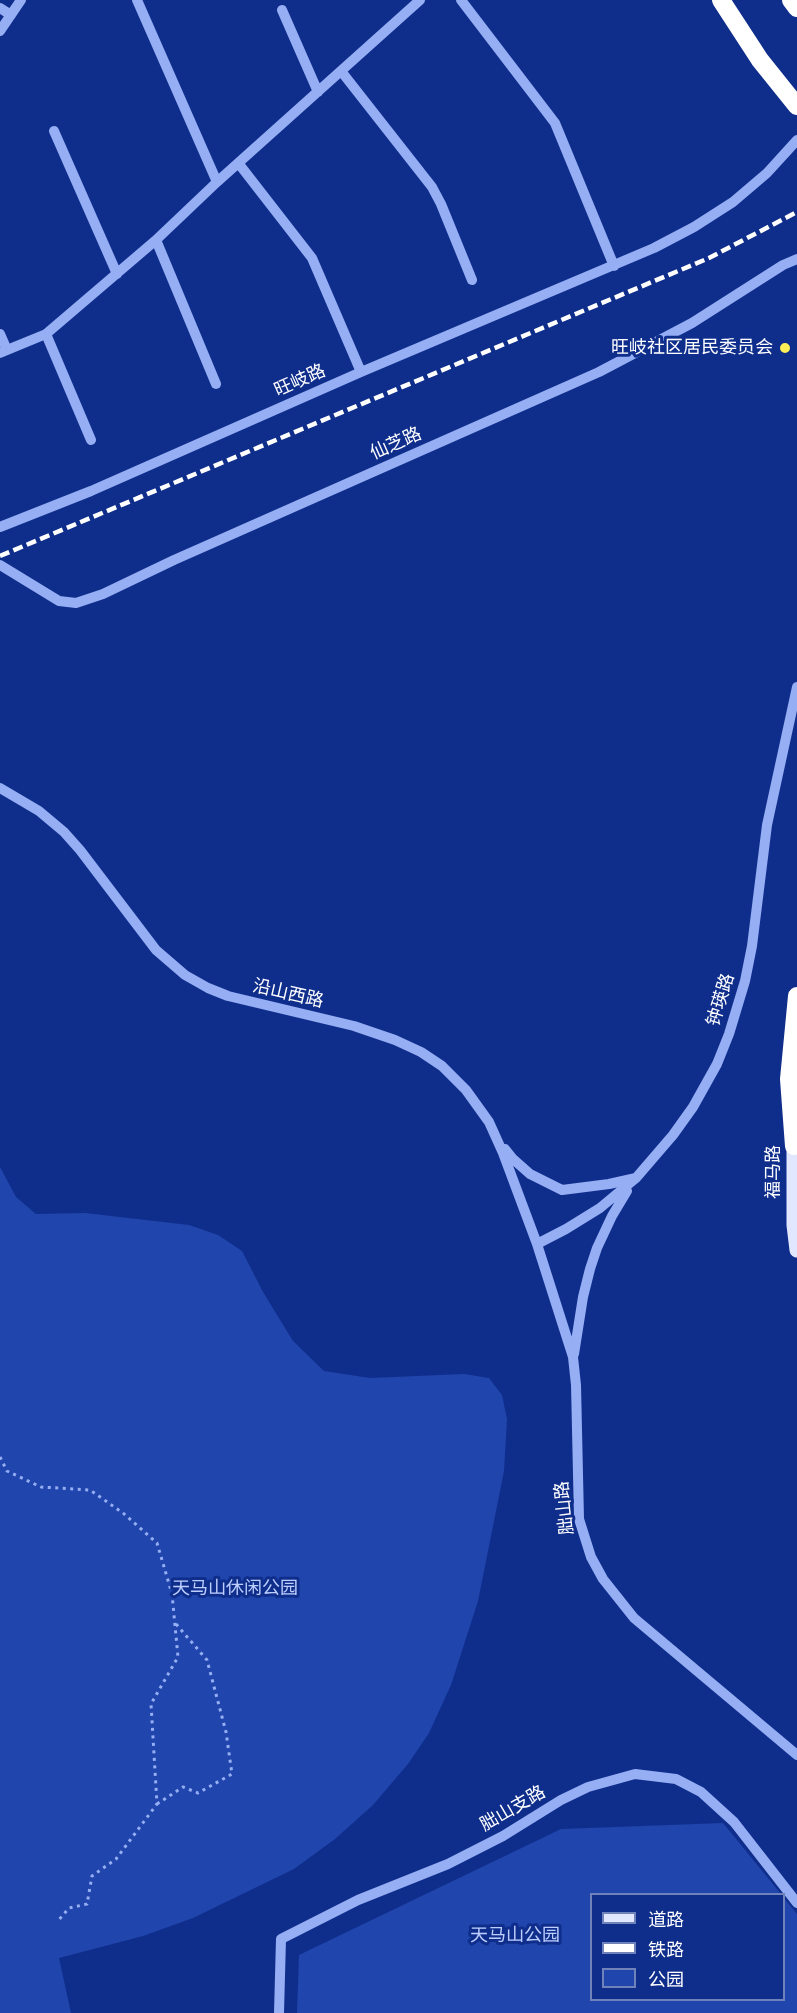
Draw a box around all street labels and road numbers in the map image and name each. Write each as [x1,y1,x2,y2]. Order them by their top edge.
street label: 旺岐路 [271,360,329,402]
street label: 仙芝路 [367,423,425,465]
street label: 钟瑛路 [703,971,739,1029]
street label: 沿山西路 [250,975,326,1013]
street label: 福马路 [763,1145,785,1199]
street label: 胐山路 [551,1480,579,1536]
street label: 胐山支路 [476,1782,550,1836]

